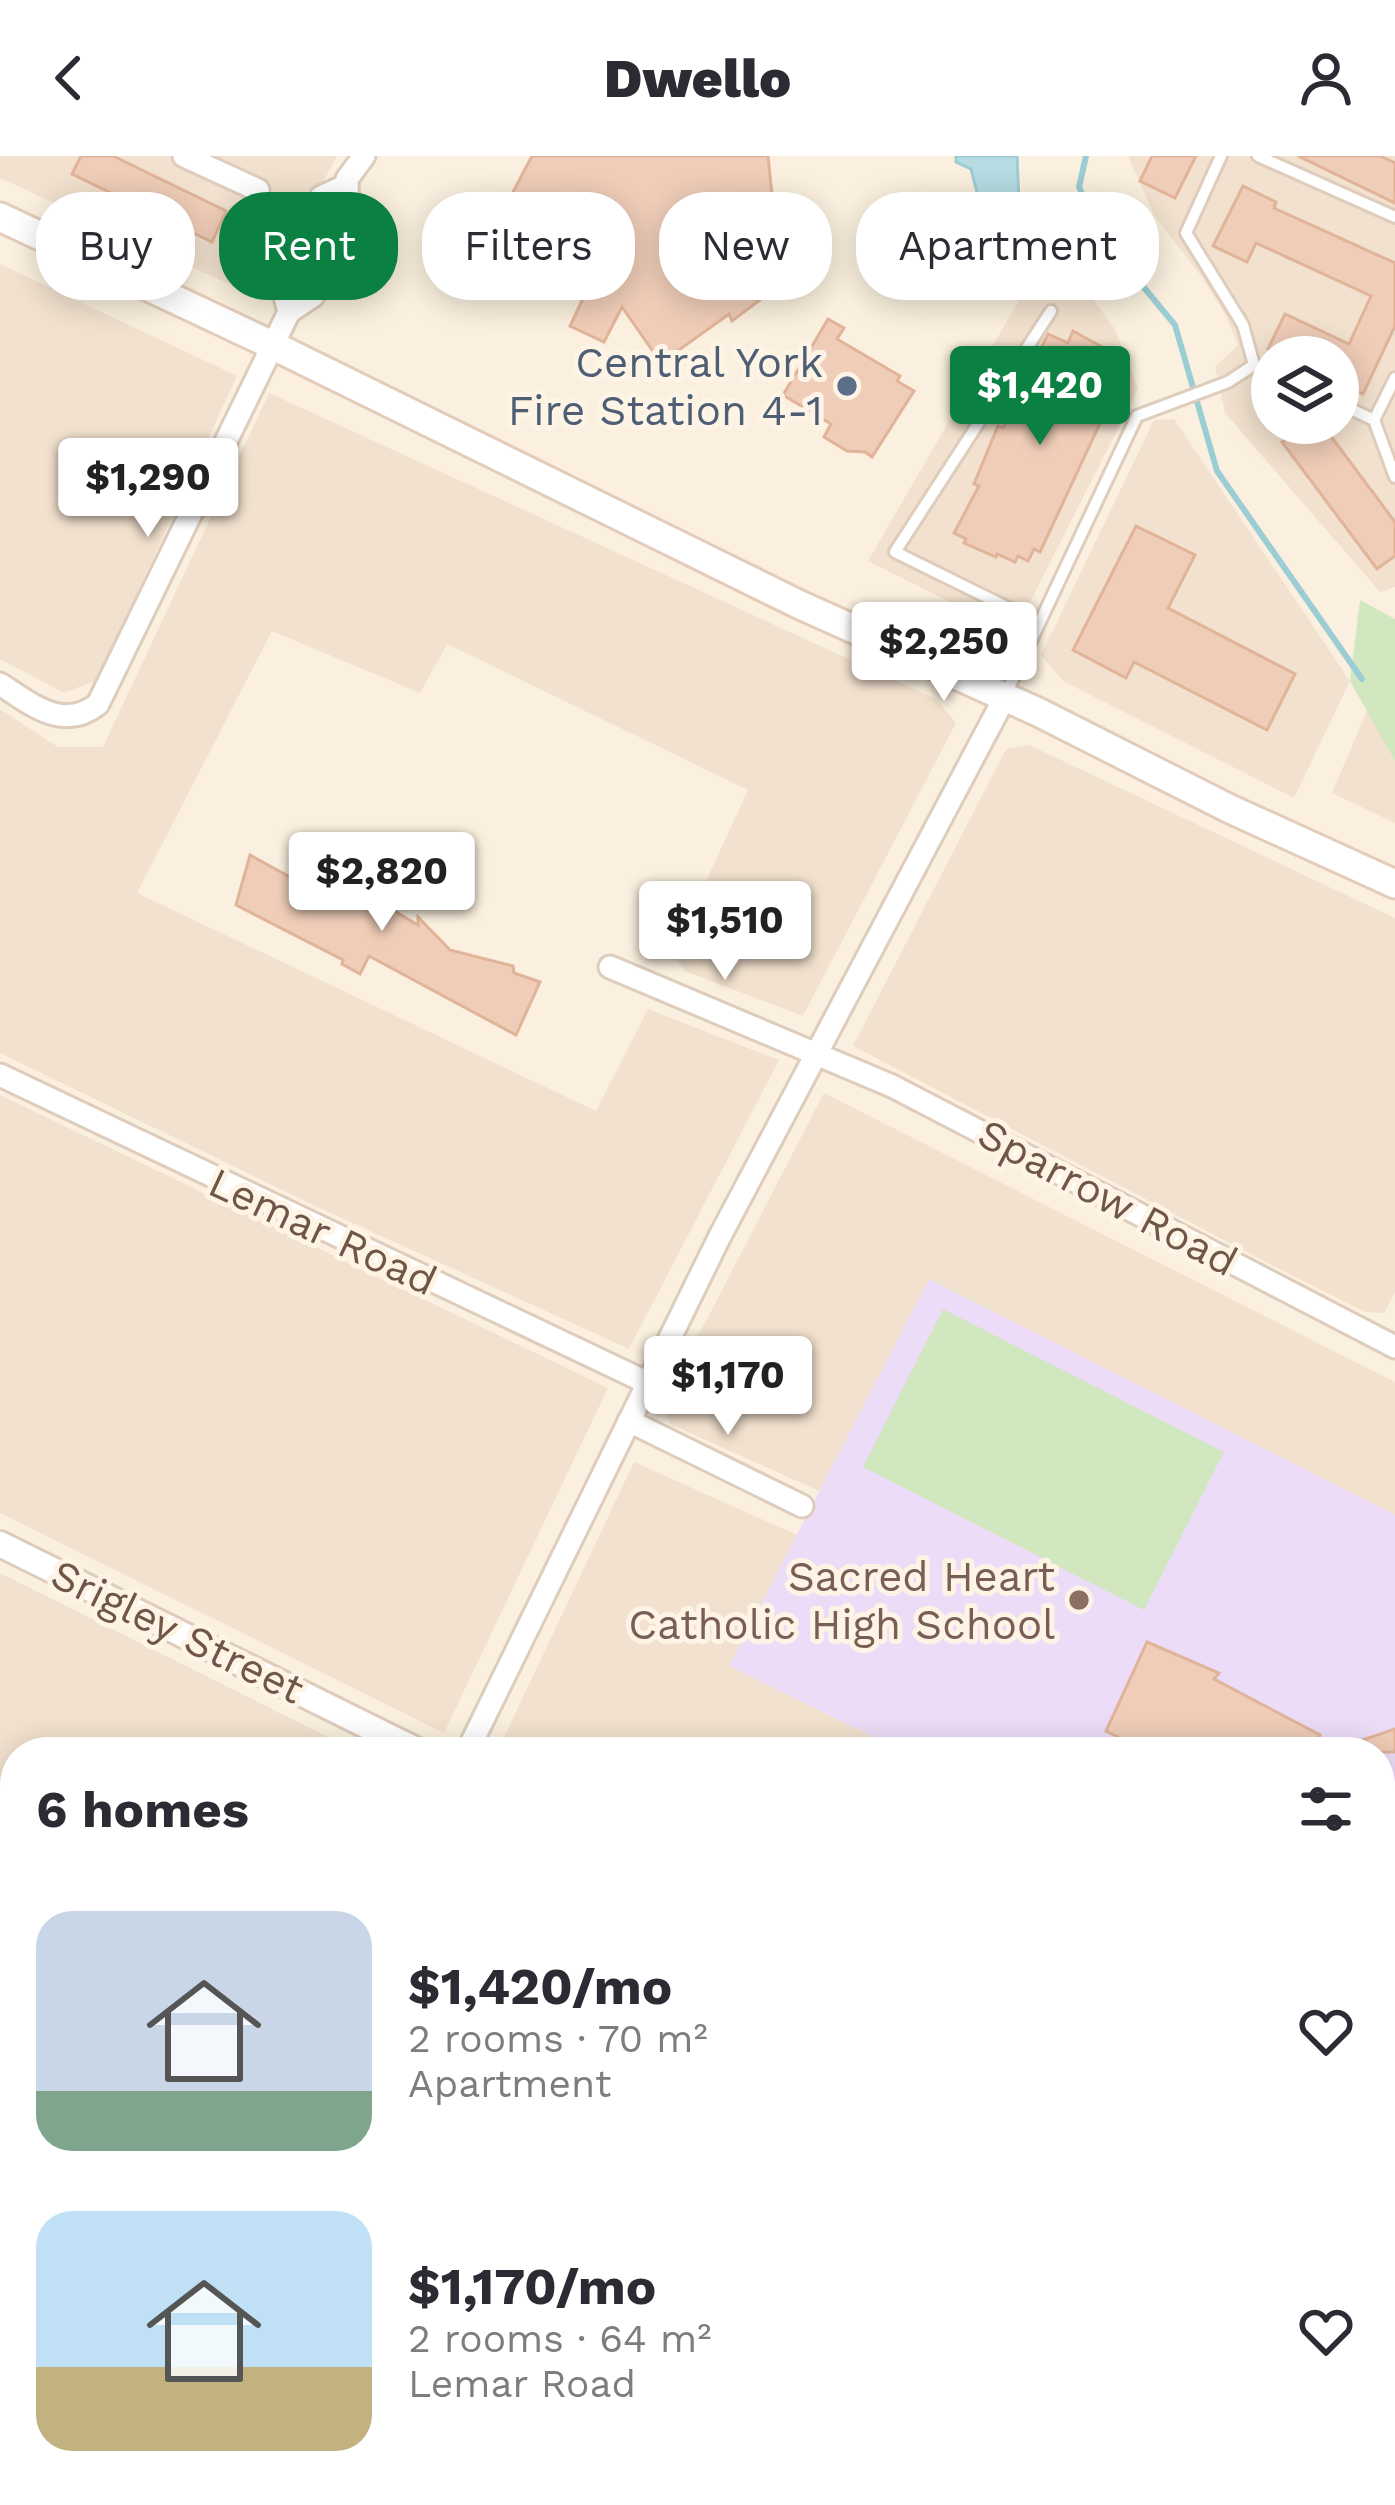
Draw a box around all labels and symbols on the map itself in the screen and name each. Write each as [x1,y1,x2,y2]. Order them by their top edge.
place label: Central York Fire Station 4-1 [508,338,823,435]
pin: $1,420 [942,346,1138,448]
marker: Central York Fire Station 4-1 [834,373,860,399]
pin: $1,290 [50,438,246,540]
pin: $2,250 [846,602,1042,704]
pin: $2,820 [284,832,480,934]
pin: $1,510 [627,881,823,983]
street label: Sparrow Road [970,1109,1246,1286]
street label: Lemar Road [201,1157,444,1306]
pin: $1,170 [630,1336,826,1438]
street label: Srigley Street [44,1549,312,1714]
place label: Sacred Heart Catholic High School [628,1552,1055,1649]
marker: Sacred Heart Catholic High School [1066,1587,1092,1613]

